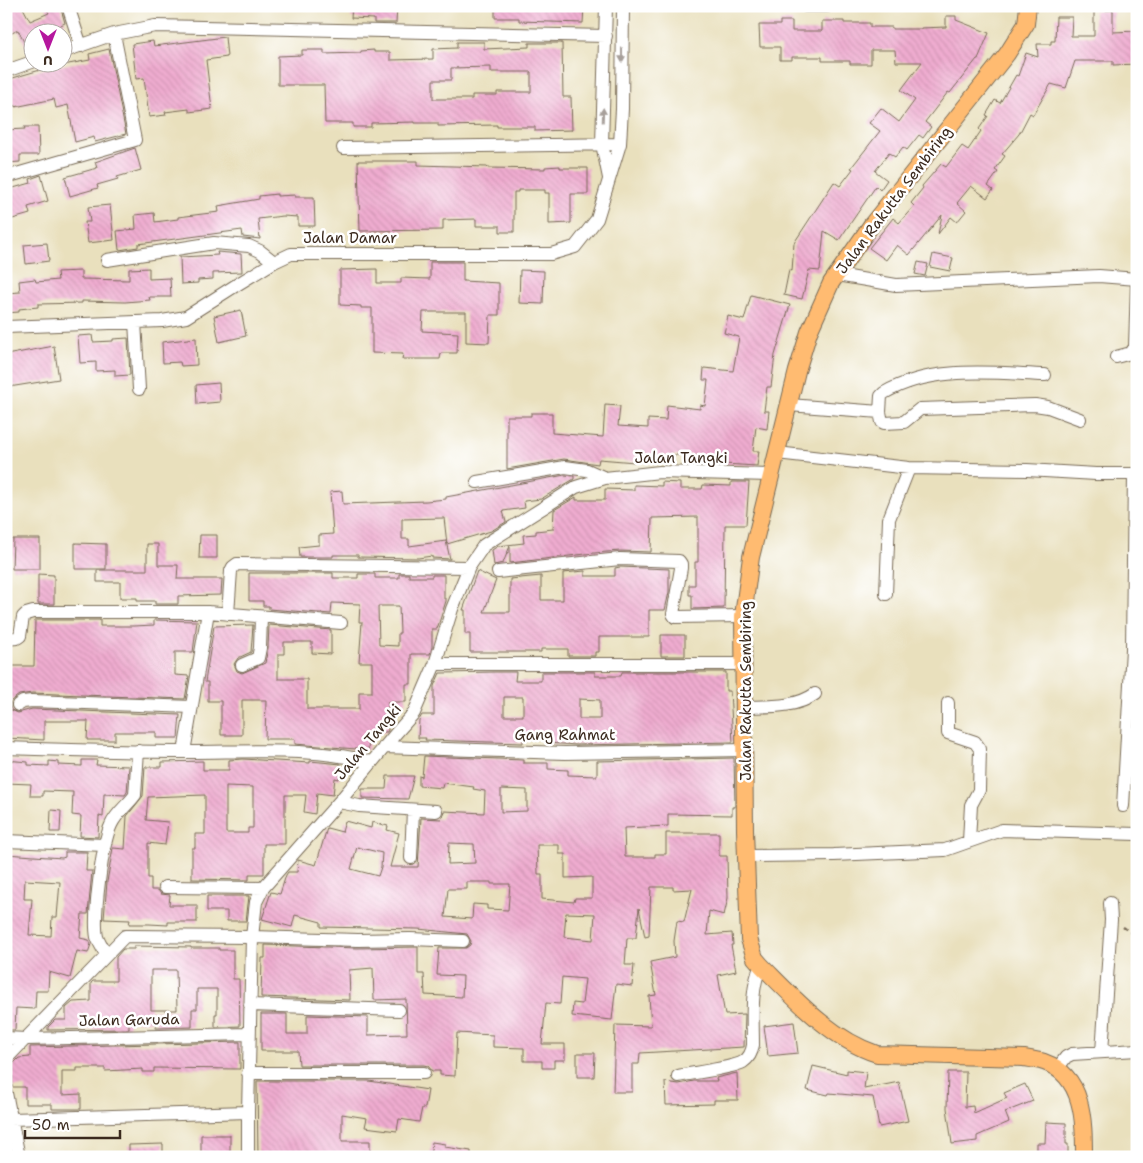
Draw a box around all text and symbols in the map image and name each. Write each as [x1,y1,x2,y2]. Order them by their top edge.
north arrow [22,22,72,72]
one-way arrow [618,47,626,63]
text: U [43,52,53,70]
one-way arrow [599,107,607,123]
street label: Jalan Rakutta Sembiring [832,122,956,278]
street label: Jalan Damar [303,228,397,248]
street label: Jalan Tangki [634,448,728,468]
street label: Jalan Rakutta Sembiring [736,601,756,781]
street label: Jalan Tangki [330,700,406,784]
street label: Gang Rahmat [514,725,616,745]
street label: Jalan Garuda [78,1009,180,1031]
scale bar [25,1108,120,1140]
text: 50 m [32,1115,70,1135]

